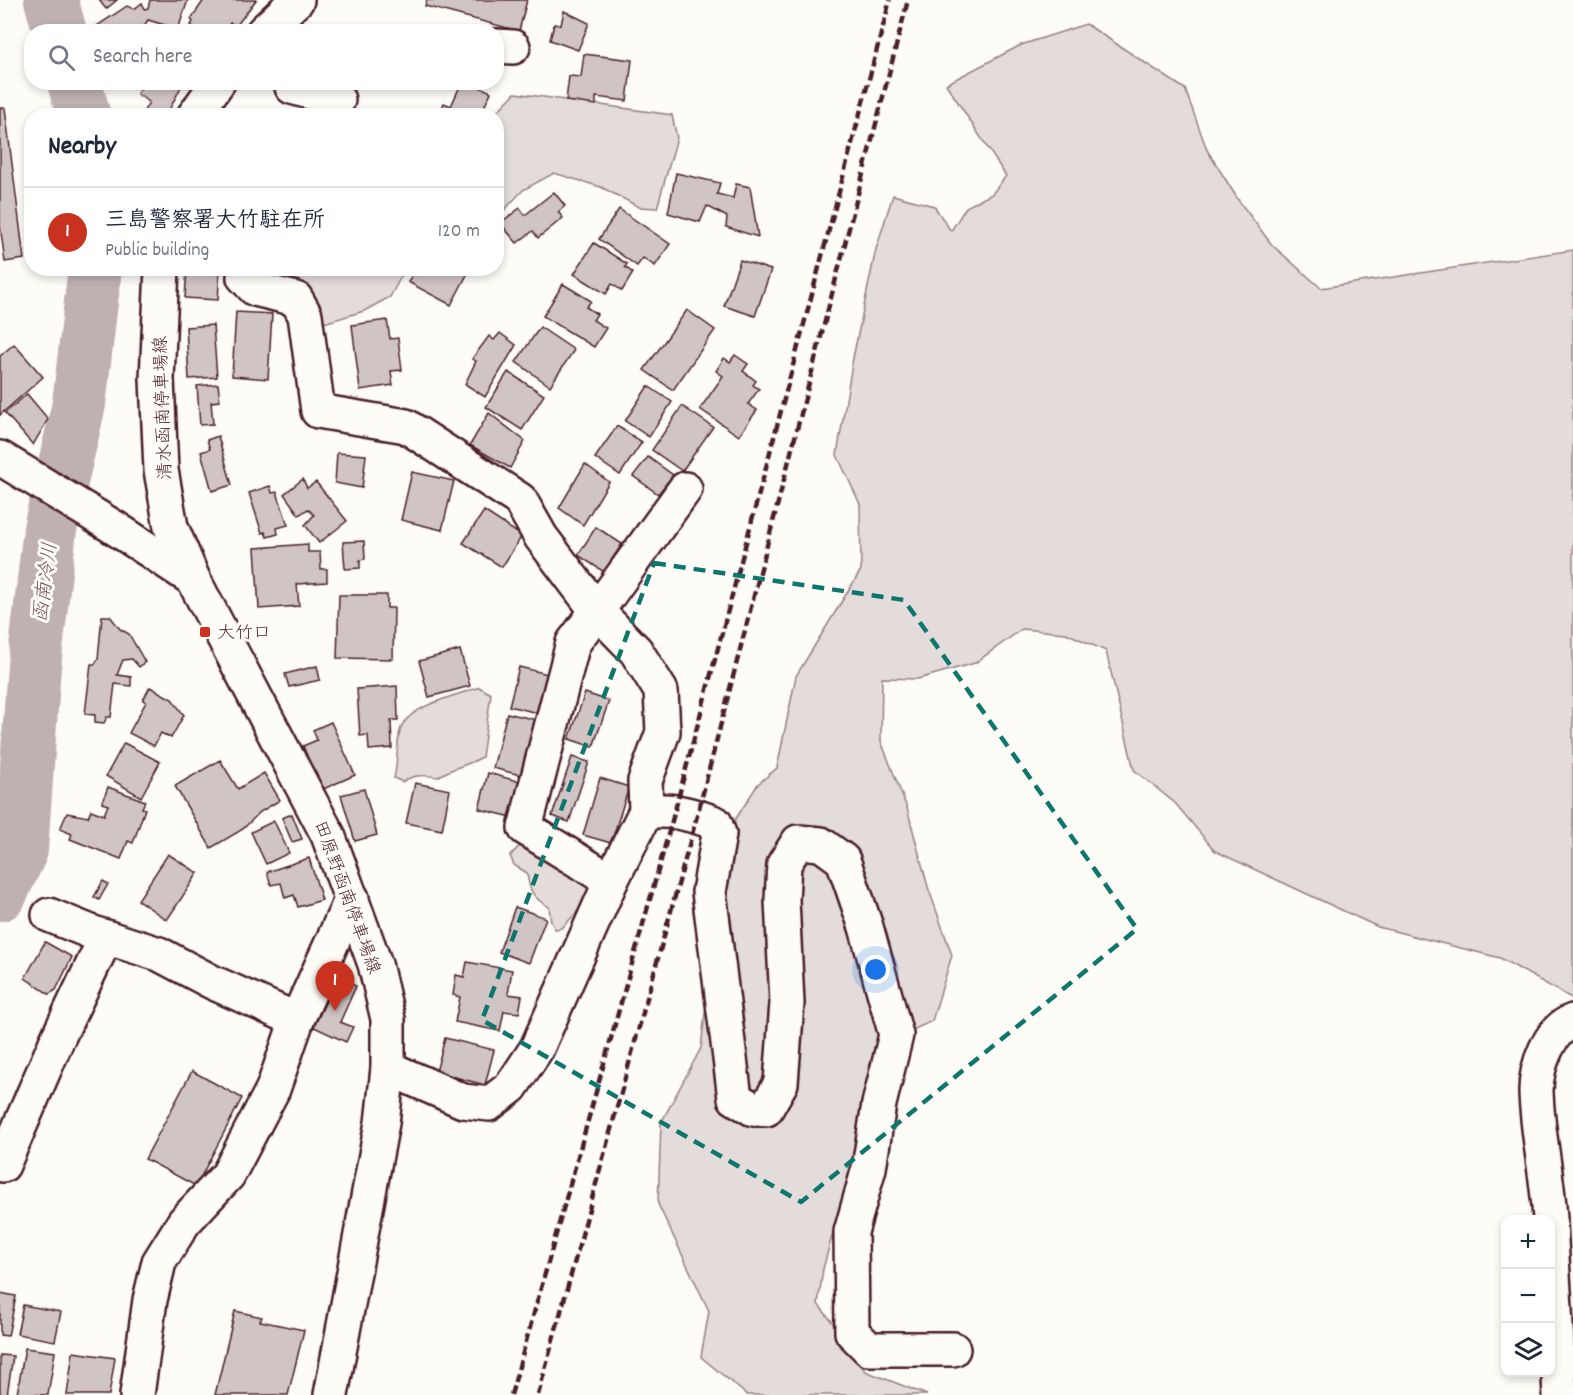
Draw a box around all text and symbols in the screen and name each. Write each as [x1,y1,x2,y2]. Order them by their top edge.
search box [24,24,504,90]
icon: search [45,41,78,74]
text: Search here [93,42,192,73]
text: Nearby [48,129,116,166]
text: 三島警察署大竹駐在所 [105,206,325,237]
text: 1 [65,218,70,246]
text: 120 m [438,218,480,246]
text: Public building [105,237,209,265]
street label: 清水函南停車場線 [149,336,180,480]
water label: 函南冷川 [28,541,66,624]
place label: 大竹口 [217,622,271,647]
marker: 大竹口 [198,625,212,639]
street label: 田原野函南停車場線 [306,817,385,978]
your location [861,955,890,984]
pin: 1 [316,962,354,1011]
map controls [1501,1215,1555,1377]
button: + [1501,1215,1555,1269]
button: − [1501,1269,1555,1323]
button: layers [1501,1323,1555,1377]

